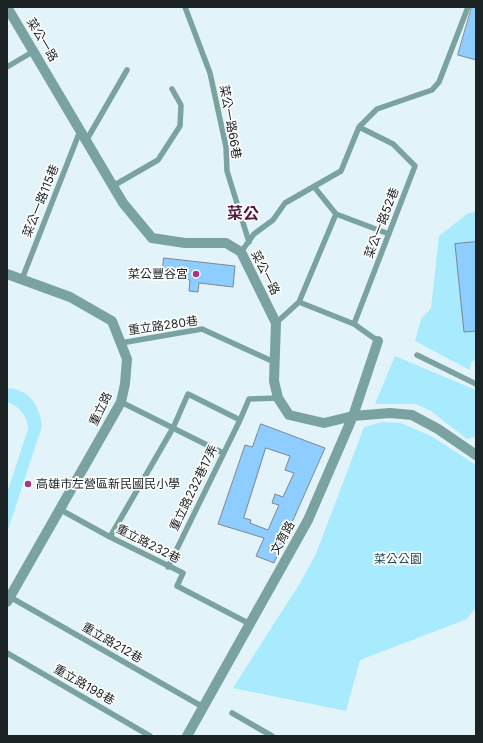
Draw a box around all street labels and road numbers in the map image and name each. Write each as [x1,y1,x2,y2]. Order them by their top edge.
street label: 菜公一路 [23,16,61,64]
street label: 菜公一路66巷 [216,84,244,160]
street label: 菜公一路115巷 [20,163,62,239]
street label: 菜公一路52巷 [362,186,402,260]
street label: 菜公一路 [248,248,282,298]
street label: 重立路280巷 [127,314,199,338]
street label: 重立路 [87,390,115,428]
street label: 重立路232巷17弄 [167,443,221,533]
street label: 文育路 [268,519,298,557]
street label: 重立路232巷 [114,522,182,566]
street label: 重立路212巷 [79,620,145,666]
street label: 重立路198巷 [51,662,117,708]

